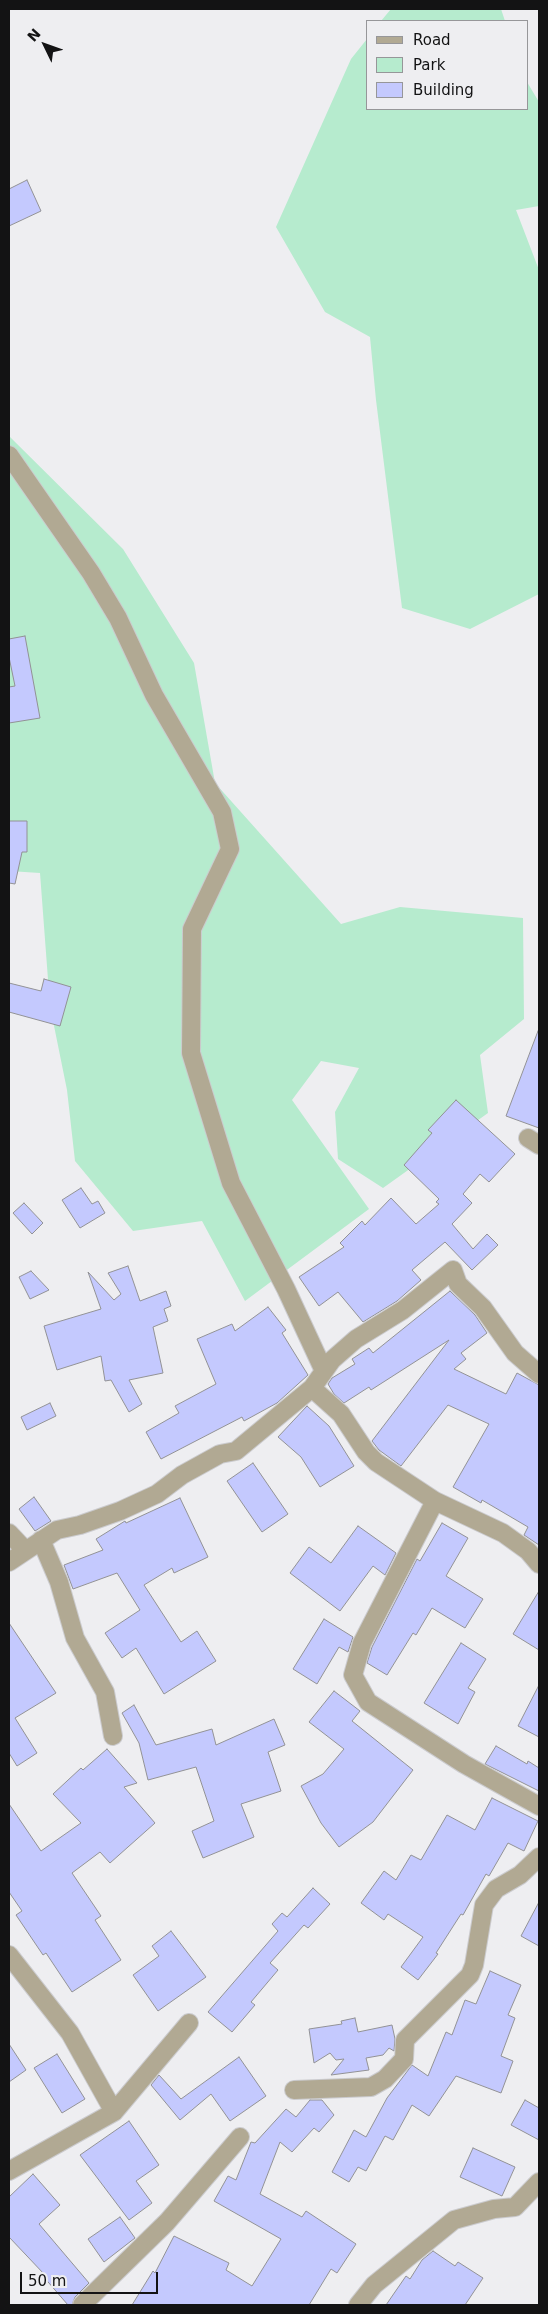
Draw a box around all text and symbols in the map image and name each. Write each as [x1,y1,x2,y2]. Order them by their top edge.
north arrow [20,20,70,70]
legend [366,20,528,110]
text: N [24,25,44,45]
text: Road [413,31,451,49]
text: Park [413,56,445,74]
text: Building [413,81,474,99]
scale bar [22,2262,160,2294]
text: 50 m [28,2272,66,2290]

